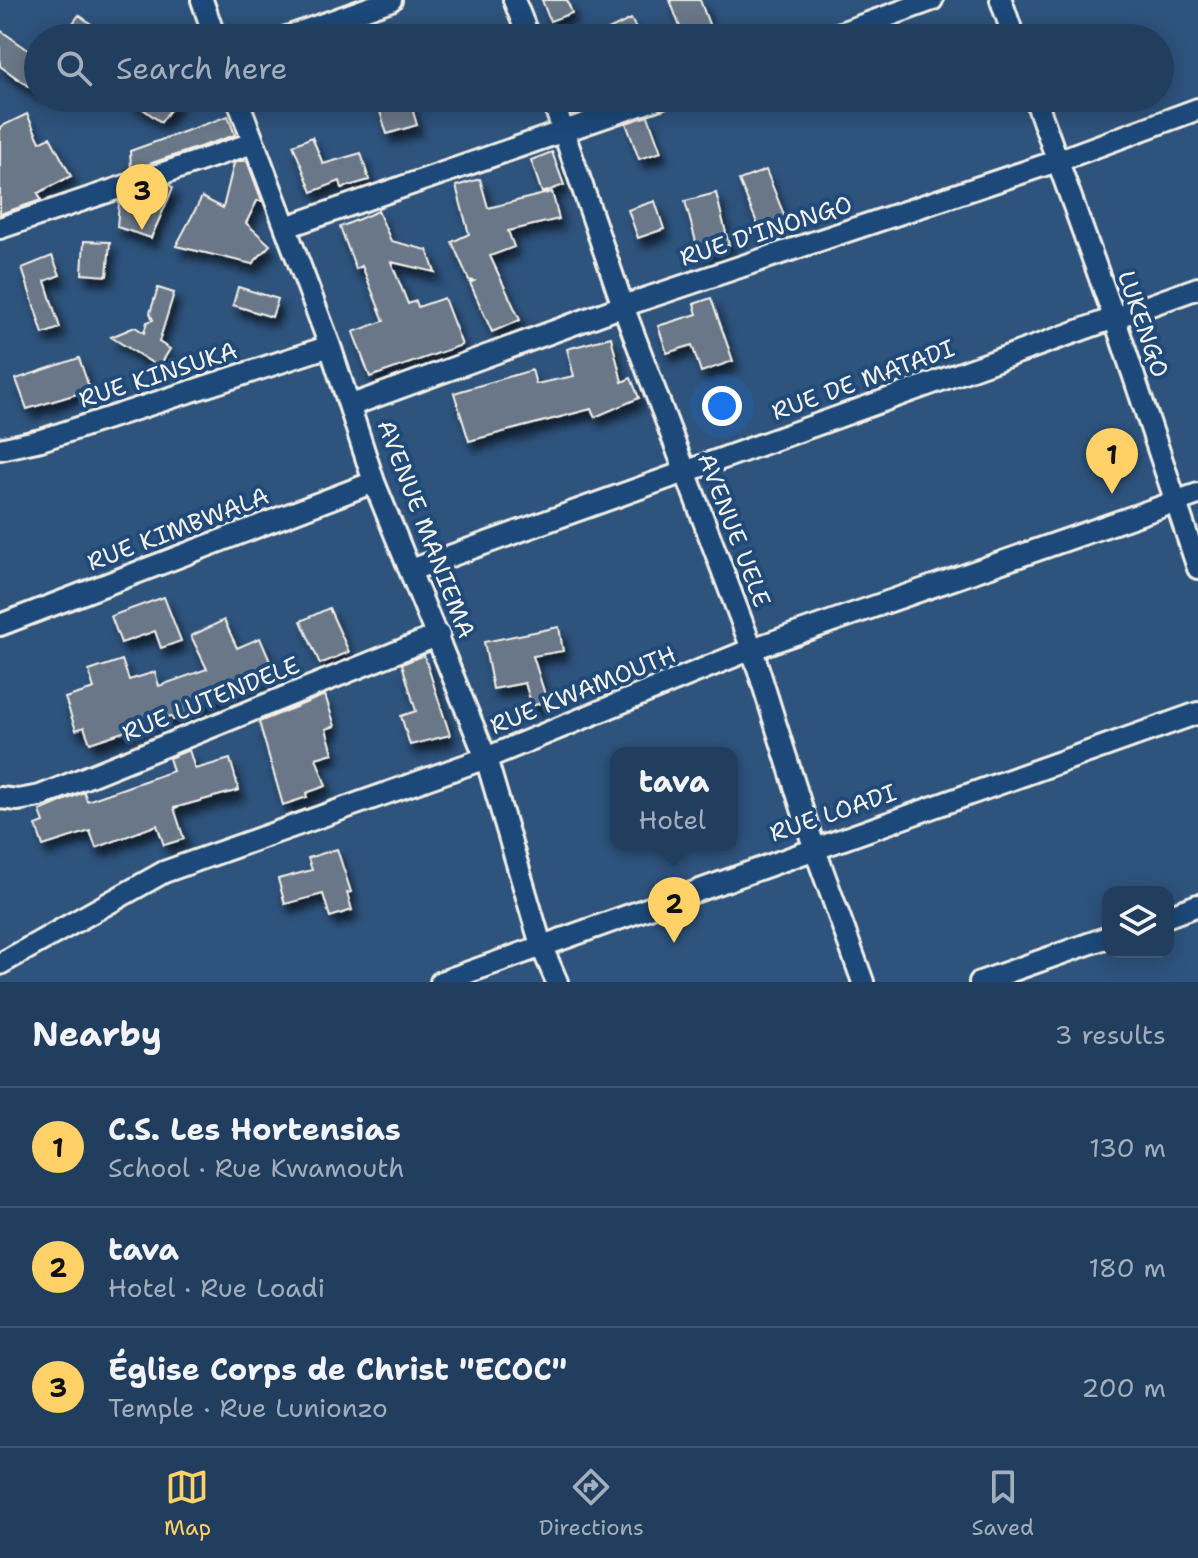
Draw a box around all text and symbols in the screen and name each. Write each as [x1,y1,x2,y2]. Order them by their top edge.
search box [24,24,1174,112]
icon: search [52,46,96,90]
text: Search here [116,48,287,89]
pin: 3 [116,164,168,230]
street label: RUE D'INONGO [676,188,856,274]
street label: LUKENGO [1110,266,1176,382]
street label: RUE DE MATADI [767,332,959,428]
street label: RUE KINSUKA [75,334,241,416]
your location [702,386,742,426]
street label: AVENUE MANIEMA [370,415,482,643]
pin: 1 [1086,428,1138,494]
street label: AVENUE UELE [690,448,778,612]
street label: RUE KIMBWALA [83,480,273,578]
street label: RUE KWAMOUTH [485,638,681,742]
street label: RUE LUTENDELE [118,649,304,749]
popup [610,747,738,851]
text: tava [638,761,710,802]
street label: RUE LOADI [765,776,901,850]
text: Hotel [638,802,706,837]
pin: 2 [648,877,700,943]
map controls [1102,886,1174,958]
button: layers [1102,886,1174,958]
text: Nearby [32,1011,162,1057]
text: 3 results [1054,1017,1166,1052]
text: C.S. Les Hortensias [108,1109,401,1150]
text: 1 [52,1130,64,1165]
text: 130 m [1089,1130,1166,1165]
text: School · Rue Kwamouth [108,1150,404,1185]
text: tava [108,1229,179,1270]
text: 2 [49,1250,67,1285]
text: 180 m [1088,1250,1166,1285]
text: Hotel · Rue Loadi [108,1270,325,1305]
text: Église Corps de Christ "ECOC" [108,1349,567,1390]
text: 3 [49,1370,67,1405]
text: 200 m [1081,1370,1166,1405]
text: Temple · Rue Lunionzo [108,1390,388,1425]
tab: Map [164,1465,211,1542]
tab: Directions [539,1465,644,1542]
tab: Saved [972,1465,1034,1542]

